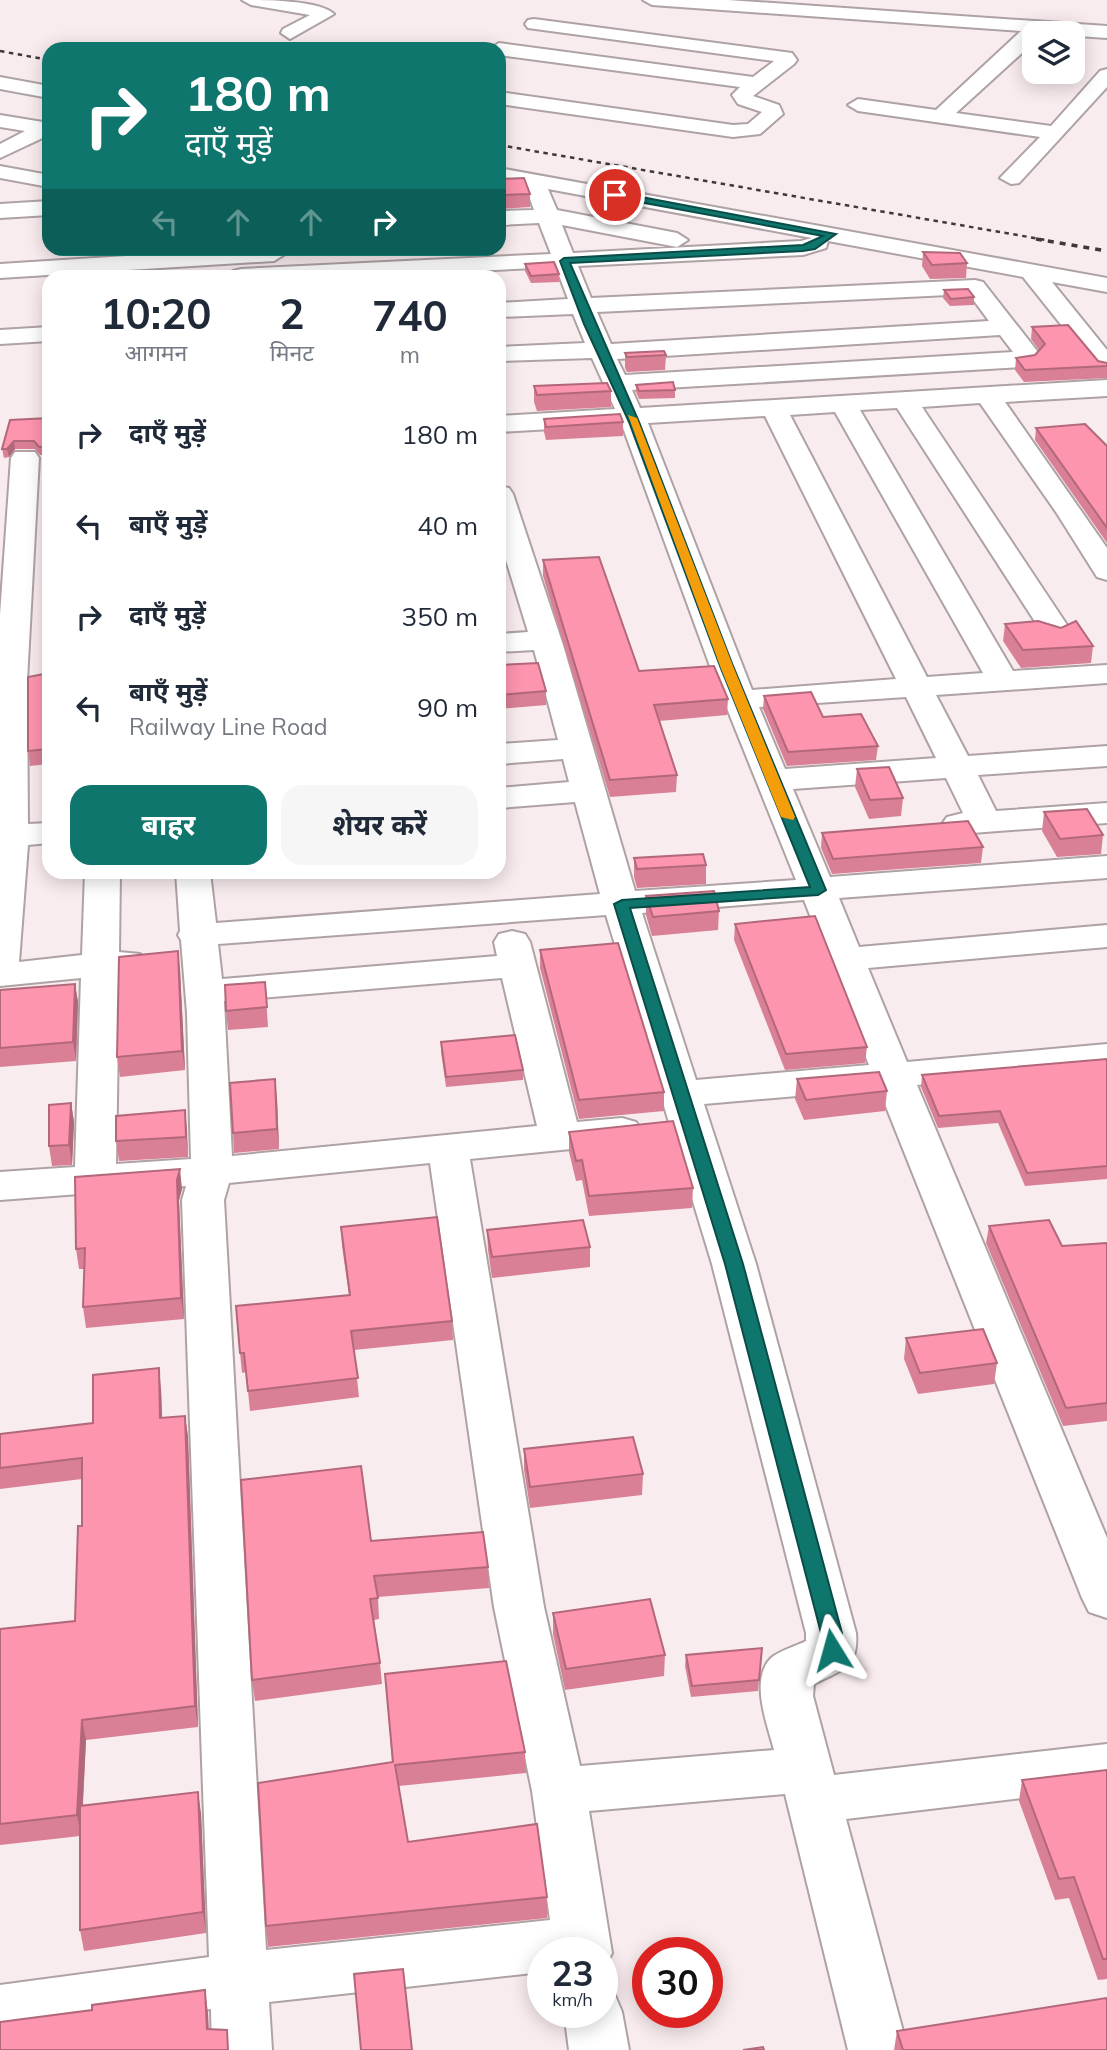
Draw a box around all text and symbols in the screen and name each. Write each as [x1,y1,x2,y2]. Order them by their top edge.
map controls [1022,21,1085,84]
button: layers [1022,21,1085,84]
text: 180 m [185,62,331,123]
icon: right [70,70,161,161]
text: दाएँ मुड़ें [185,123,273,163]
pin [585,165,645,225]
icon: arrive [596,176,634,214]
icon: left [146,203,184,241]
icon: ahead [219,203,257,241]
icon: ahead [292,203,330,241]
icon: right [365,203,403,241]
text: 10:20 [100,287,211,340]
text: 2 [279,287,304,340]
text: 740 [372,289,448,342]
text: आगमन [124,338,187,367]
text: मिनट [270,338,314,367]
text: m [400,340,420,369]
icon: right [70,416,108,454]
text: दाएँ मुड़ें [129,416,206,449]
text: 180 m [402,418,478,451]
icon: left [70,507,108,545]
text: बाएँ मुड़ें [129,507,207,540]
text: 40 m [417,509,478,542]
icon: right [70,598,108,636]
text: दाएँ मुड़ें [129,598,206,631]
text: 350 m [402,600,478,633]
text: बाएँ मुड़ें [129,675,207,708]
icon: left [70,689,108,727]
text: 90 m [417,691,478,724]
text: Railway Line Road [129,712,328,741]
button: बाहर [70,785,267,865]
button: शेयर करें [281,785,478,865]
position arrow [795,1613,869,1687]
speed limit sign: 30 [632,1937,723,2028]
text: 23 [551,1951,594,1995]
text: km/h [552,1988,593,2011]

